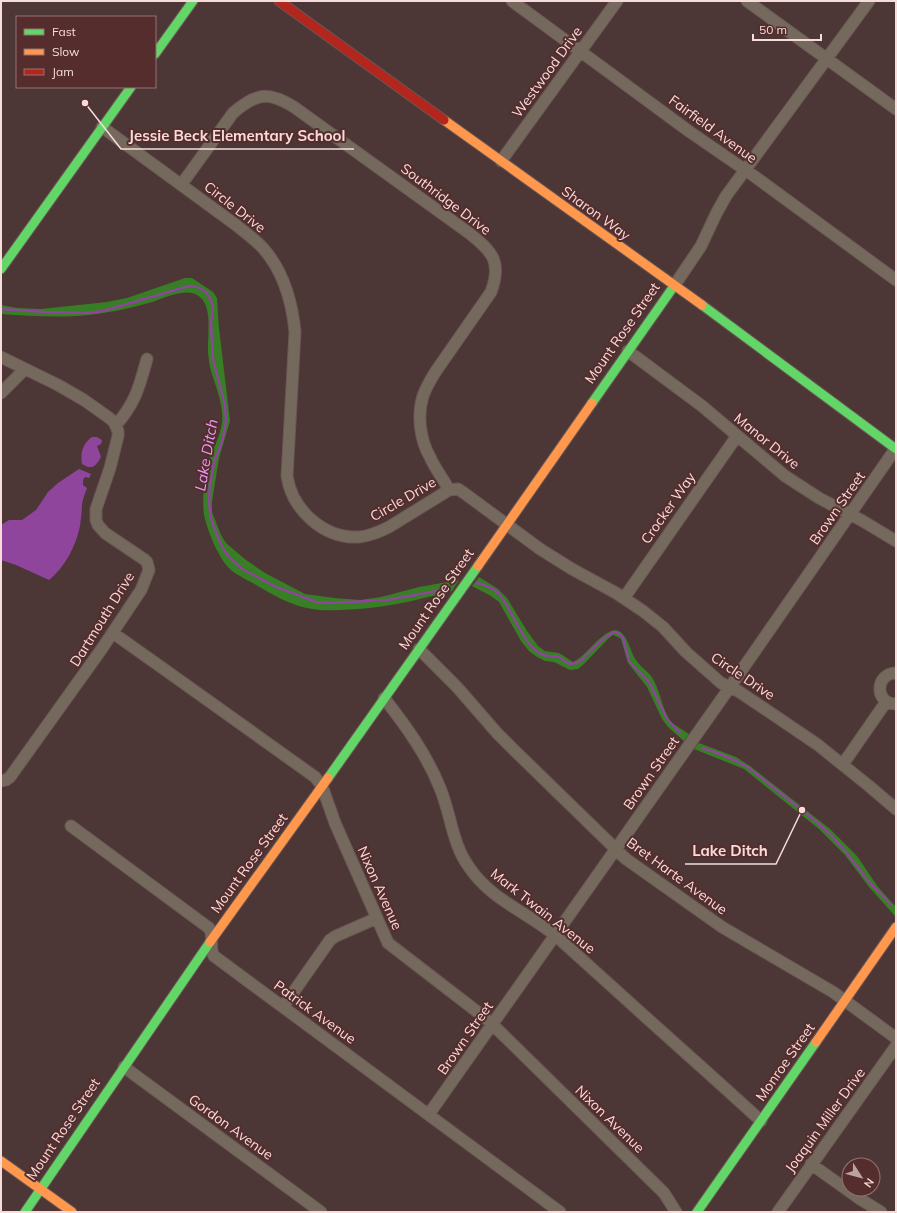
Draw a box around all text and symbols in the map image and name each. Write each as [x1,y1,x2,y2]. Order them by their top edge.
legend [16,16,156,88]
scale bar [753,16,821,42]
text: 50 m [759,22,787,37]
street label: Westwood Drive [508,23,586,121]
text: Fast [52,24,76,39]
text: Slow [52,44,80,59]
text: Jam [52,64,74,79]
street label: Fairfield Avenue [665,91,761,167]
callout: Jessie Beck Elementary School [121,122,354,149]
text: Jessie Beck Elementary School [129,126,345,145]
street label: Southridge Drive [397,159,495,239]
street label: Circle Drive [201,177,269,237]
street label: Sharon Way [558,182,634,244]
street label: Mount Rose Street [580,279,664,387]
street label: Manor Drive [731,409,803,473]
water label: Lake Ditch [190,417,222,493]
street label: Crocker Way [637,468,700,547]
street label: Brown Street [805,468,869,548]
street label: Circle Drive [367,473,439,525]
street label: Mount Rose Street [394,545,478,653]
street label: Dartmouth Drive [66,568,138,670]
street label: Circle Drive [708,648,778,704]
street label: Brown Street [619,733,683,813]
street label: Mount Rose Street [207,809,291,917]
street label: Bret Harte Avenue [623,833,731,919]
callout: Lake Ditch [685,837,776,864]
text: Lake Ditch [692,841,768,860]
street label: Nixon Avenue [354,843,406,933]
street label: Mark Twain Avenue [487,864,599,958]
street label: Patrick Avenue [270,976,360,1048]
street label: Brown Street [433,998,497,1078]
street label: Monroe Street [751,1019,819,1105]
street label: Joaquin Miller Drive [781,1064,869,1176]
street label: Mount Rose Street [22,1074,104,1183]
street label: Nixon Avenue [571,1081,649,1157]
street label: Gordon Avenue [185,1090,277,1164]
north arrow [841,1157,881,1197]
text: N [861,1175,877,1190]

